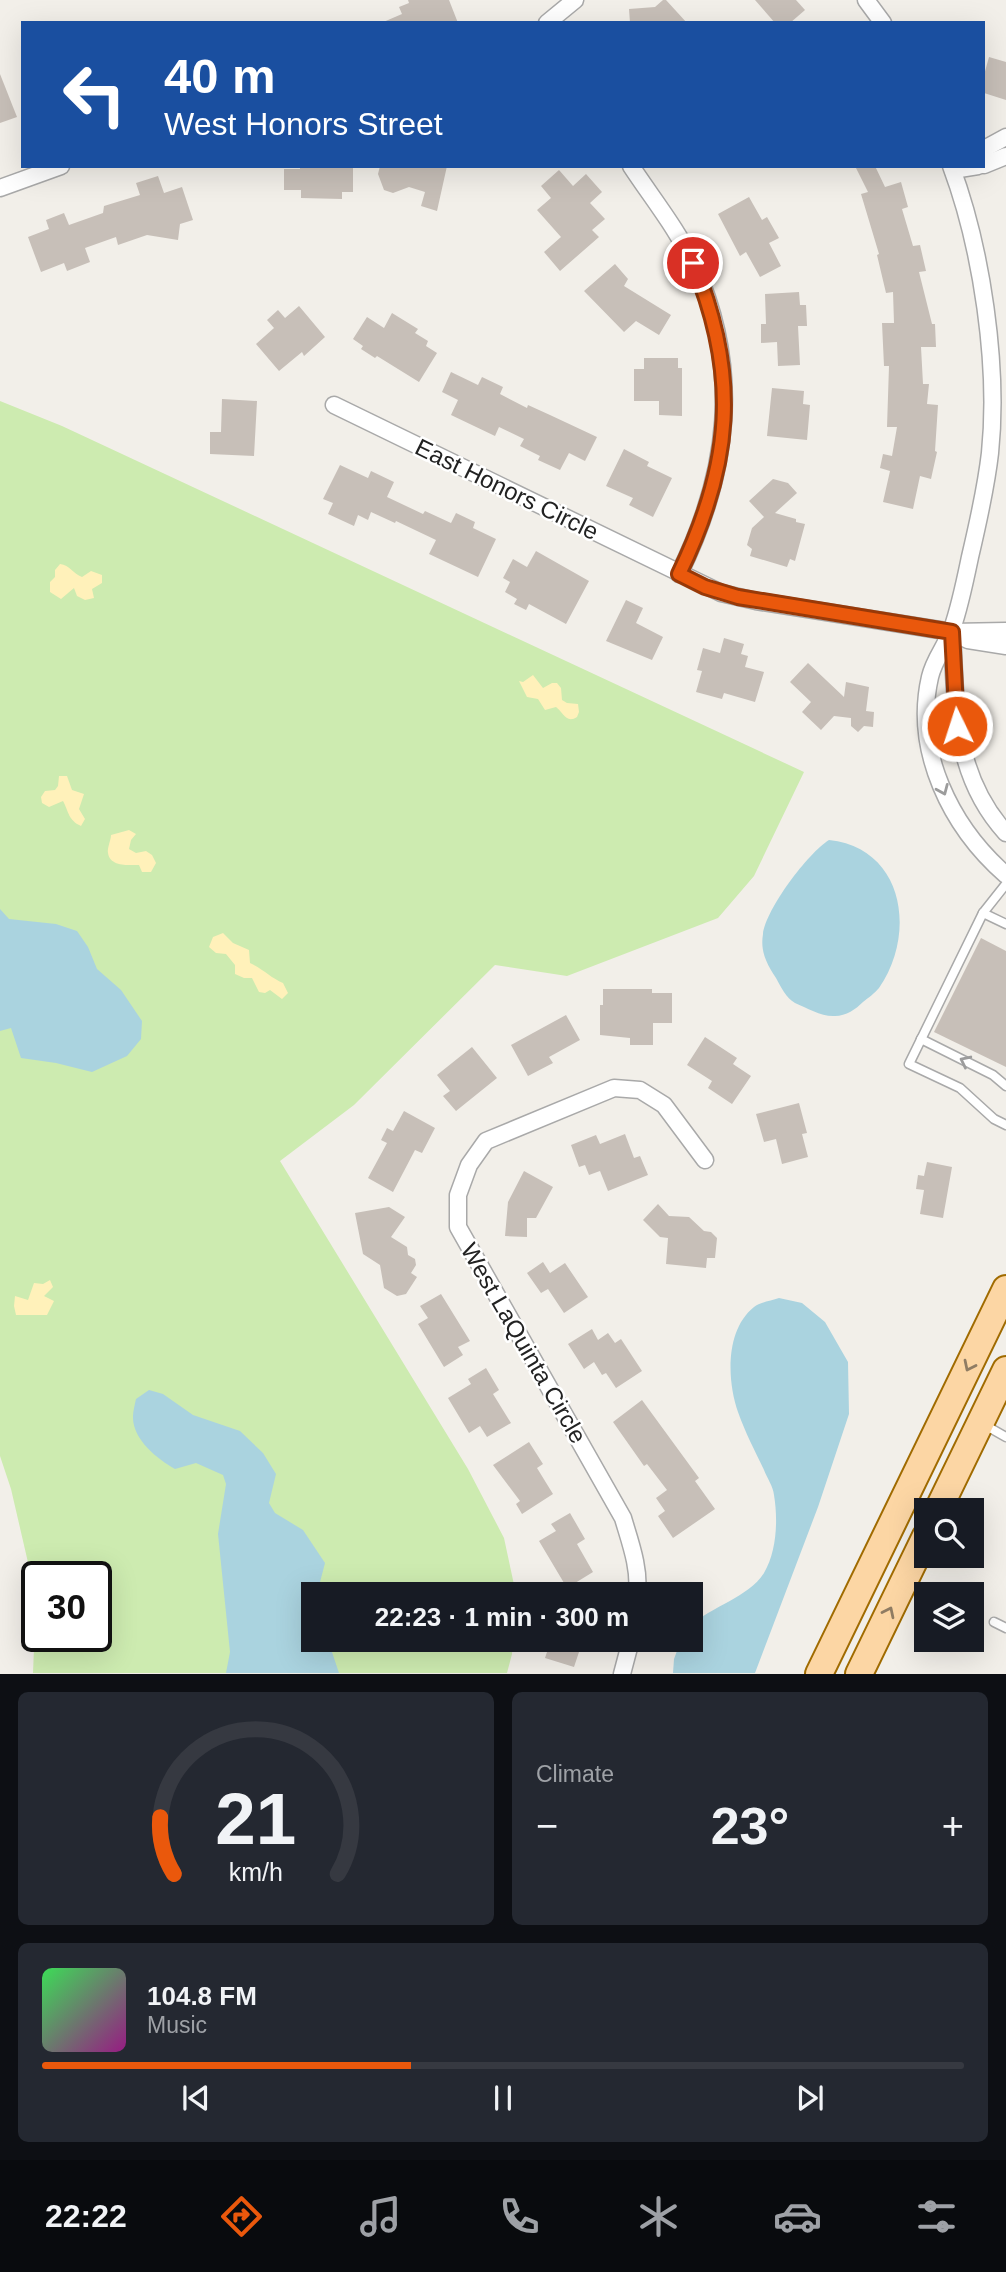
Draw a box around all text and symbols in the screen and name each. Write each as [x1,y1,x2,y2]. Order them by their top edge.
icon: left [49,49,140,140]
text: 40 m [164,49,276,103]
text: West Honors Street [164,106,443,142]
pin [663,233,723,293]
icon: arrive [674,244,712,282]
street label: East Honors Circle [411,433,603,545]
position arrow [920,689,994,763]
one-way arrow [935,782,949,795]
one-way arrow [960,1055,972,1069]
street label: West LaQuinta Circle [456,1238,592,1448]
one-way arrow [963,1359,977,1371]
map controls [914,1498,984,1652]
button: search [914,1498,984,1568]
speed limit sign: 30 [21,1561,112,1652]
button: layers [914,1582,984,1652]
text: 22:23 · 1 min · 300 m [375,1602,629,1632]
one-way arrow [880,1607,894,1619]
text: Climate [536,1761,614,1787]
text: 21 [216,1779,296,1860]
text: 23° [711,1797,789,1855]
text: − [536,1805,558,1847]
text: + [942,1805,964,1847]
text: km/h [229,1858,283,1886]
text: 104.8 FM [147,1981,257,2011]
text: Music [147,2012,207,2038]
icon: previous [177,2079,215,2117]
icon: pause [484,2079,522,2117]
icon: next [791,2079,829,2117]
icon: directions [217,2192,266,2241]
icon: music [356,2192,405,2241]
icon: phone [495,2192,544,2241]
icon: climate [634,2192,683,2241]
icon: car [773,2192,822,2241]
icon: filters [912,2192,961,2241]
text: 22:22 [45,2198,127,2234]

